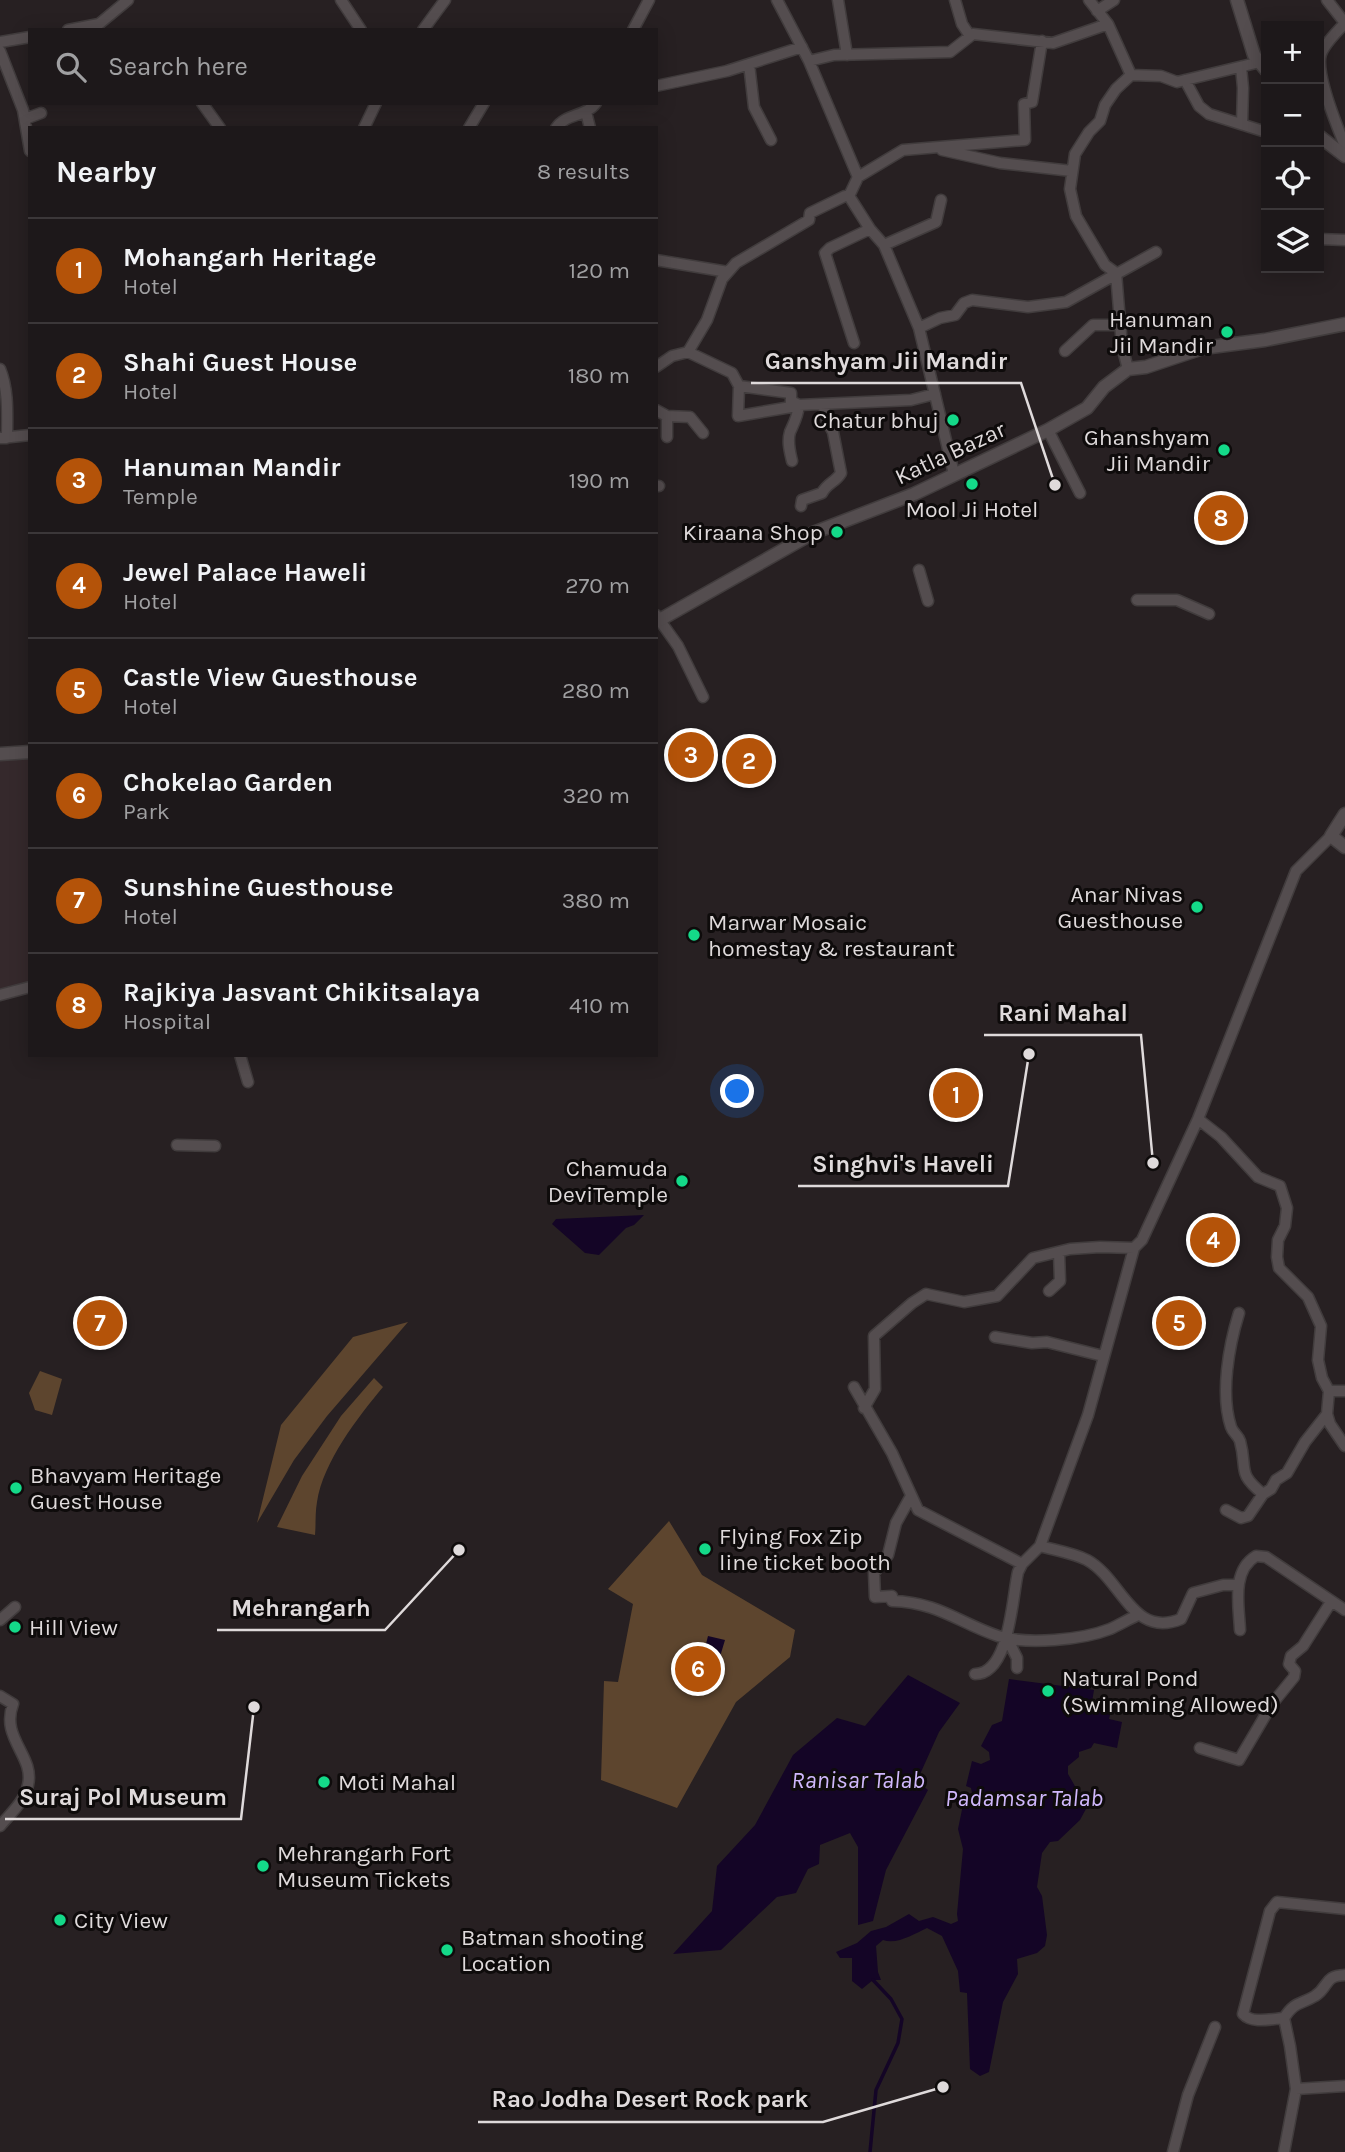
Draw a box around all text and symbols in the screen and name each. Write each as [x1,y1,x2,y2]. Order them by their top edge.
map controls [1261,21,1324,273]
button: + [1261,21,1324,84]
search box [28,28,658,105]
icon: search [52,48,90,86]
text: Search here [108,51,248,82]
button: − [1261,84,1324,147]
button: locate [1261,147,1324,210]
text: Nearby [56,154,156,190]
text: 8 results [537,158,630,185]
button: layers [1261,210,1324,273]
text: Mohangarh Heritage [123,242,377,273]
text: 1 [75,257,83,284]
text: 120 m [568,257,630,284]
text: Hotel [123,273,178,300]
place label: Hanuman Jii Mandir [1109,306,1214,359]
marker: Hanuman Jii Mandir [1219,324,1235,340]
callout: Ganshyam Jii Mandir [751,338,1021,383]
text: Shahi Guest House [123,347,357,378]
text: Ganshyam Jii Mandir [765,347,1008,375]
text: 2 [72,362,86,389]
text: 180 m [568,362,630,389]
text: Hotel [123,378,178,405]
place label: Chatur bhuj [813,407,939,434]
marker: Chatur bhuj [945,412,961,428]
street label: Katla Bazar [891,415,1010,490]
place label: Ghanshyam Jii Mandir [1084,424,1211,477]
marker: Ghanshyam Jii Mandir [1216,442,1232,458]
text: Hanuman Mandir [123,452,341,483]
text: 3 [72,467,86,494]
text: 190 m [568,467,630,494]
marker: Mool Ji Hotel [964,476,980,492]
text: Temple [123,483,198,510]
pin: 8 [1198,492,1244,544]
place label: Mool Ji Hotel [906,496,1038,523]
place label: Kiraana Shop [683,519,823,546]
marker: Kiraana Shop [829,524,845,540]
text: Jewel Palace Haweli [123,557,367,588]
text: 4 [72,572,86,599]
text: 270 m [565,572,630,599]
text: Hotel [123,588,178,615]
text: Castle View Guesthouse [123,662,418,693]
text: 5 [72,677,86,704]
text: 280 m [562,677,630,704]
text: Hotel [123,693,178,720]
pin: 3 [668,729,714,781]
pin: 2 [726,735,772,787]
text: Chokelao Garden [123,767,333,798]
text: 6 [72,782,86,809]
text: 320 m [562,782,630,809]
text: Park [123,798,170,825]
text: Sunshine Guesthouse [123,872,393,903]
place label: Anar Nivas Guesthouse [1057,881,1183,934]
text: 7 [73,887,85,914]
text: 380 m [562,887,630,914]
marker: Anar Nivas Guesthouse [1189,899,1205,915]
text: Hotel [123,903,178,930]
place label: Marwar Mosaic homestay & restaurant [708,909,955,962]
marker: Marwar Mosaic homestay & restaurant [686,927,702,943]
text: Rajkiya Jasvant Chikitsalaya [123,977,480,1008]
callout: Rani Mahal [984,990,1141,1035]
text: 8 [72,992,86,1019]
text: 410 m [569,992,630,1019]
text: Rani Mahal [998,999,1128,1027]
text: Hospital [123,1008,211,1035]
pin: 1 [933,1069,979,1121]
your location [720,1074,754,1108]
callout: Singhvi's Haveli [798,1141,1008,1186]
text: Singhvi's Haveli [812,1150,994,1178]
place label: Chamuda DeviTemple [548,1155,668,1208]
marker: Chamuda DeviTemple [674,1173,690,1189]
pin: 4 [1190,1214,1236,1266]
pin: 7 [77,1297,123,1349]
pin: 5 [1156,1297,1202,1349]
place label: Bhavyam Heritage Guest House [30,1462,221,1515]
marker: Bhavyam Heritage Guest House [8,1480,24,1496]
place label: Flying Fox Zip line ticket booth [719,1523,891,1576]
marker: Flying Fox Zip line ticket booth [697,1541,713,1557]
callout: Mehrangarh [217,1585,385,1630]
text: Mehrangarh [231,1594,371,1622]
place label: Hill View [29,1614,118,1641]
marker: Hill View [7,1619,23,1635]
pin: 6 [675,1643,721,1695]
place label: Natural Pond (Swimming Allowed) [1062,1665,1279,1718]
marker: Natural Pond (Swimming Allowed) [1040,1683,1056,1699]
water label: Ranisar Talab [791,1766,925,1794]
place label: Moti Mahal [338,1769,456,1796]
callout: Suraj Pol Museum [5,1774,241,1819]
marker: Moti Mahal [316,1774,332,1790]
text: Suraj Pol Museum [19,1783,227,1811]
water label: Padamsar Talab [945,1784,1103,1812]
place label: Mehrangarh Fort Museum Tickets [277,1840,452,1893]
marker: Mehrangarh Fort Museum Tickets [255,1858,271,1874]
place label: City View [74,1907,168,1934]
marker: City View [52,1912,68,1928]
place label: Batman shooting Location [461,1924,644,1977]
marker: Batman shooting Location [439,1942,455,1958]
callout: Rao Jodha Desert Rock park [478,2077,823,2122]
text: Rao Jodha Desert Rock park [491,2085,809,2113]

